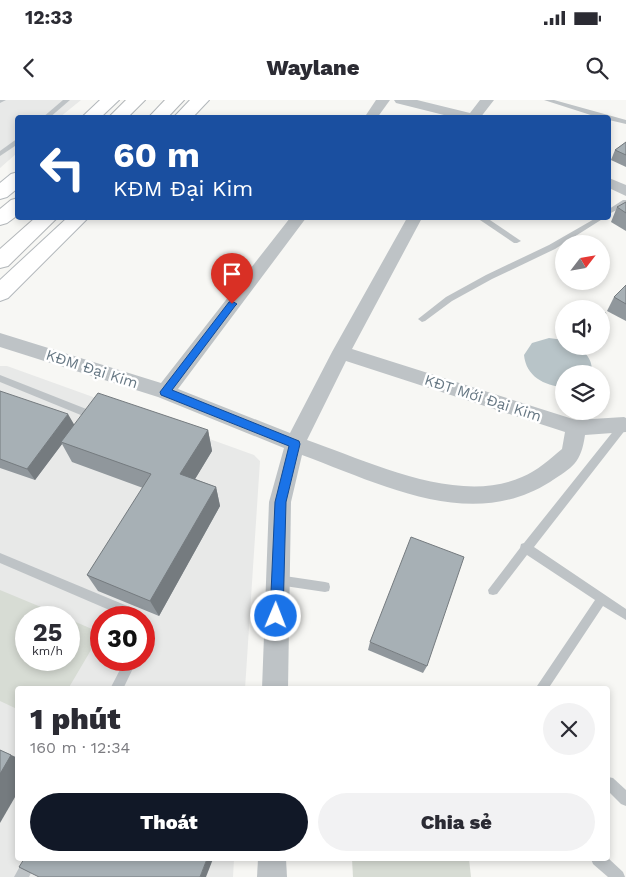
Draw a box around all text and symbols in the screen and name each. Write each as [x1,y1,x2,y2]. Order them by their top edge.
text: 12:33 [25,6,73,29]
icon: back [15,54,43,82]
icon: search [583,54,611,82]
text: Waylane [266,55,360,80]
text: 60 m [113,134,200,176]
icon: left [30,135,95,200]
text: KĐM Đại Kim [113,176,253,201]
north arrow [555,235,610,290]
map controls [555,235,610,420]
pin [211,253,253,304]
icon: arrive [218,260,246,288]
button: sound [555,300,610,355]
street label: KĐM Đại Kim [44,346,140,392]
button: layers [555,365,610,420]
street label: KĐT Mới Đại Kim [422,371,544,425]
position arrow [249,589,301,641]
speed limit sign: 30 [90,606,155,671]
text: 25 [33,618,62,647]
text: km/h [32,644,63,658]
text: 1 phút [30,701,121,736]
button: close [543,703,595,755]
text: 160 m · 12:34 [30,738,130,757]
button: Thoát [30,793,308,851]
button: Chia sẻ [318,793,595,851]

